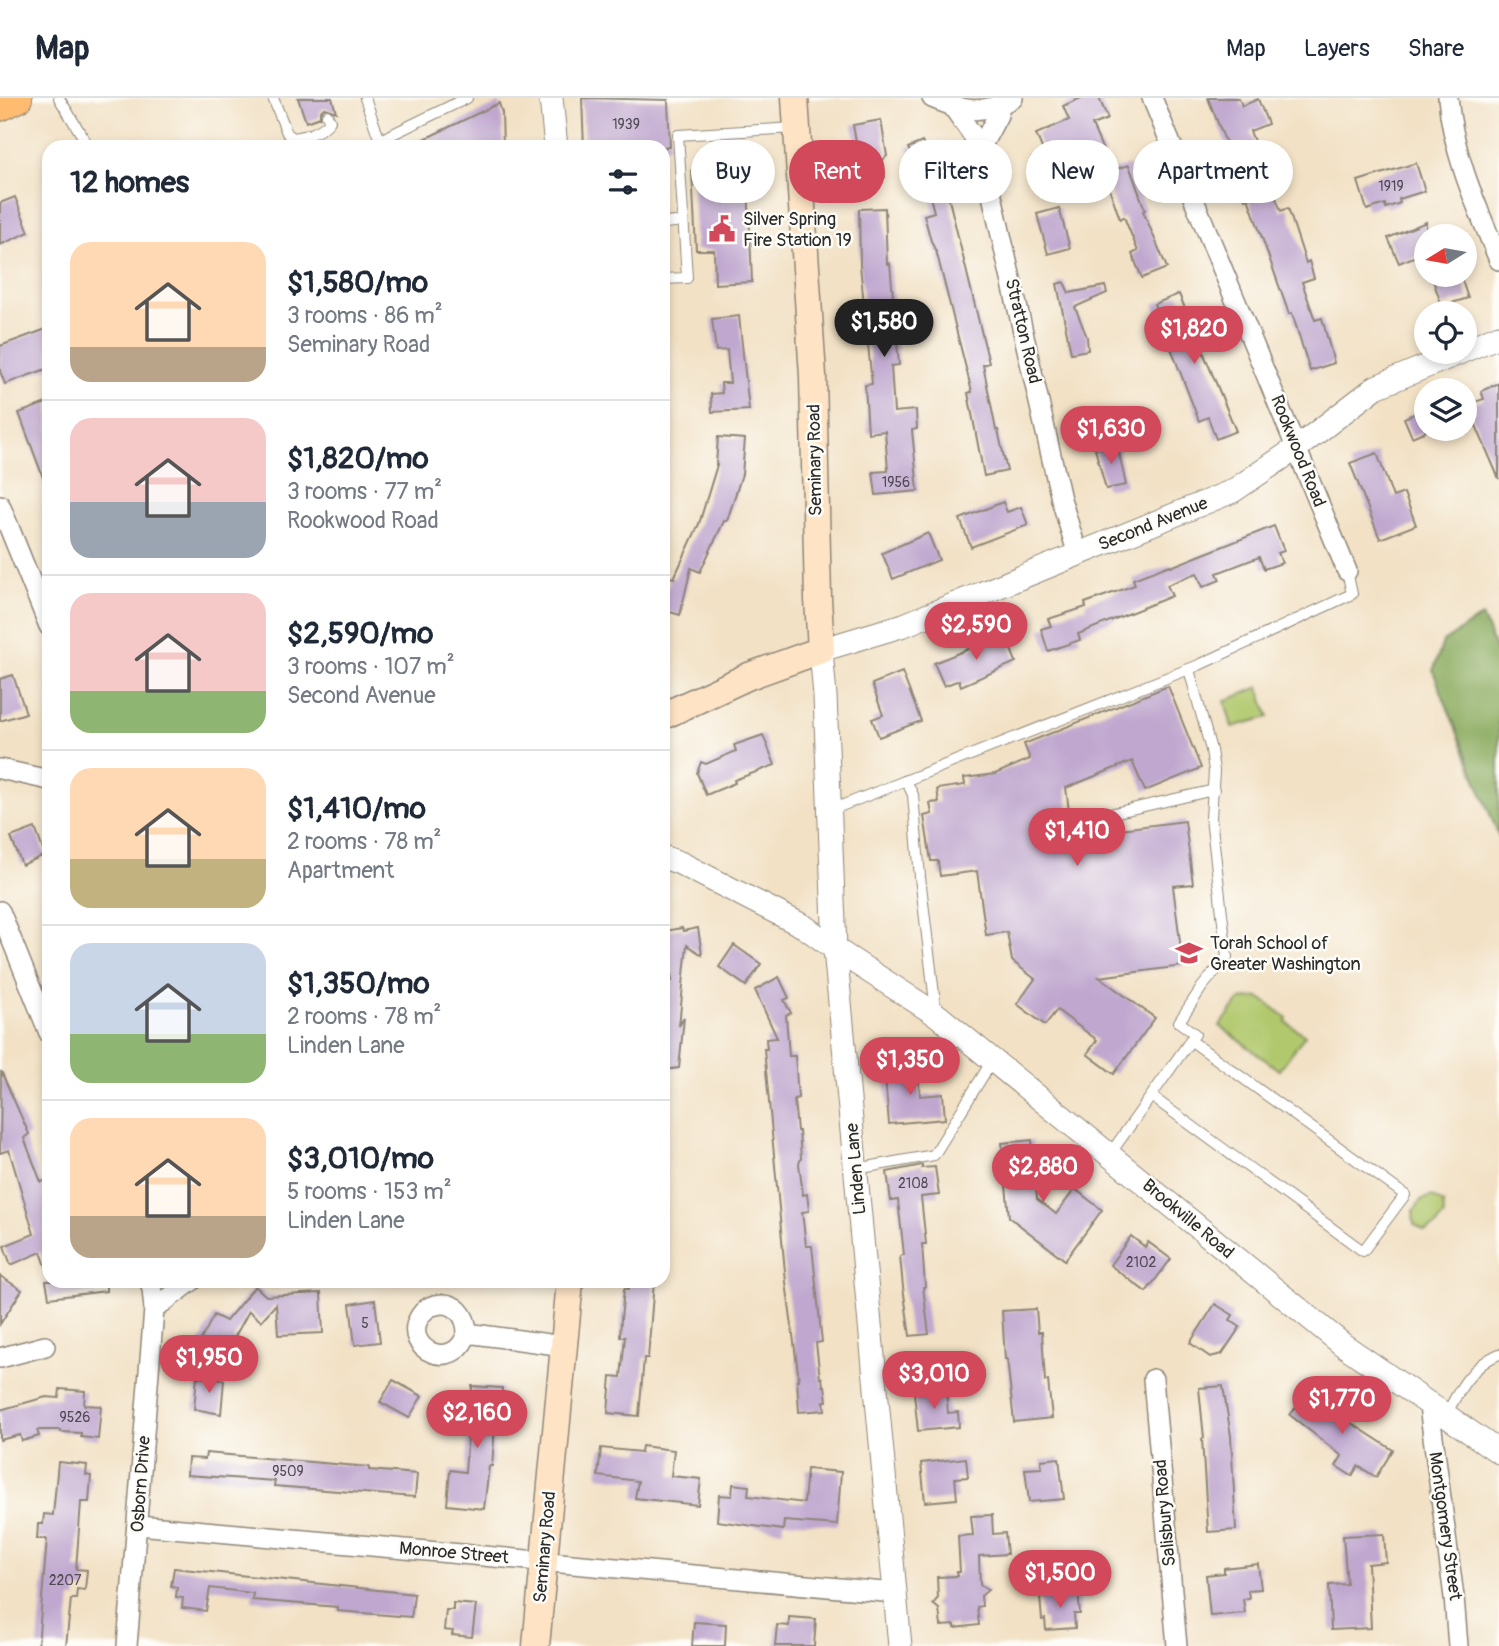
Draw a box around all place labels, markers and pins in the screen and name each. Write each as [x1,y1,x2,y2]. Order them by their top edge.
place label: Silver Spring Fire Station 19 [743,208,852,252]
public building icon: Silver Spring Fire Station 19 [707,214,737,244]
pin: $1,580 [827,300,941,359]
pin: $1,820 [1137,306,1251,366]
pin: $1,630 [1054,406,1168,466]
pin: $2,590 [919,602,1033,662]
pin: $1,410 [1020,808,1134,868]
place label: Torah School of Greater Washington [1210,932,1361,976]
school or university icon: Torah School of Greater Washington [1174,938,1204,968]
pin: $1,350 [853,1038,967,1097]
pin: $2,880 [986,1144,1100,1204]
pin: $1,950 [152,1336,266,1395]
pin: $3,010 [877,1352,991,1411]
pin: $1,770 [1285,1376,1399,1436]
pin: $2,160 [420,1390,534,1450]
pin: $1,500 [1003,1550,1117,1610]

